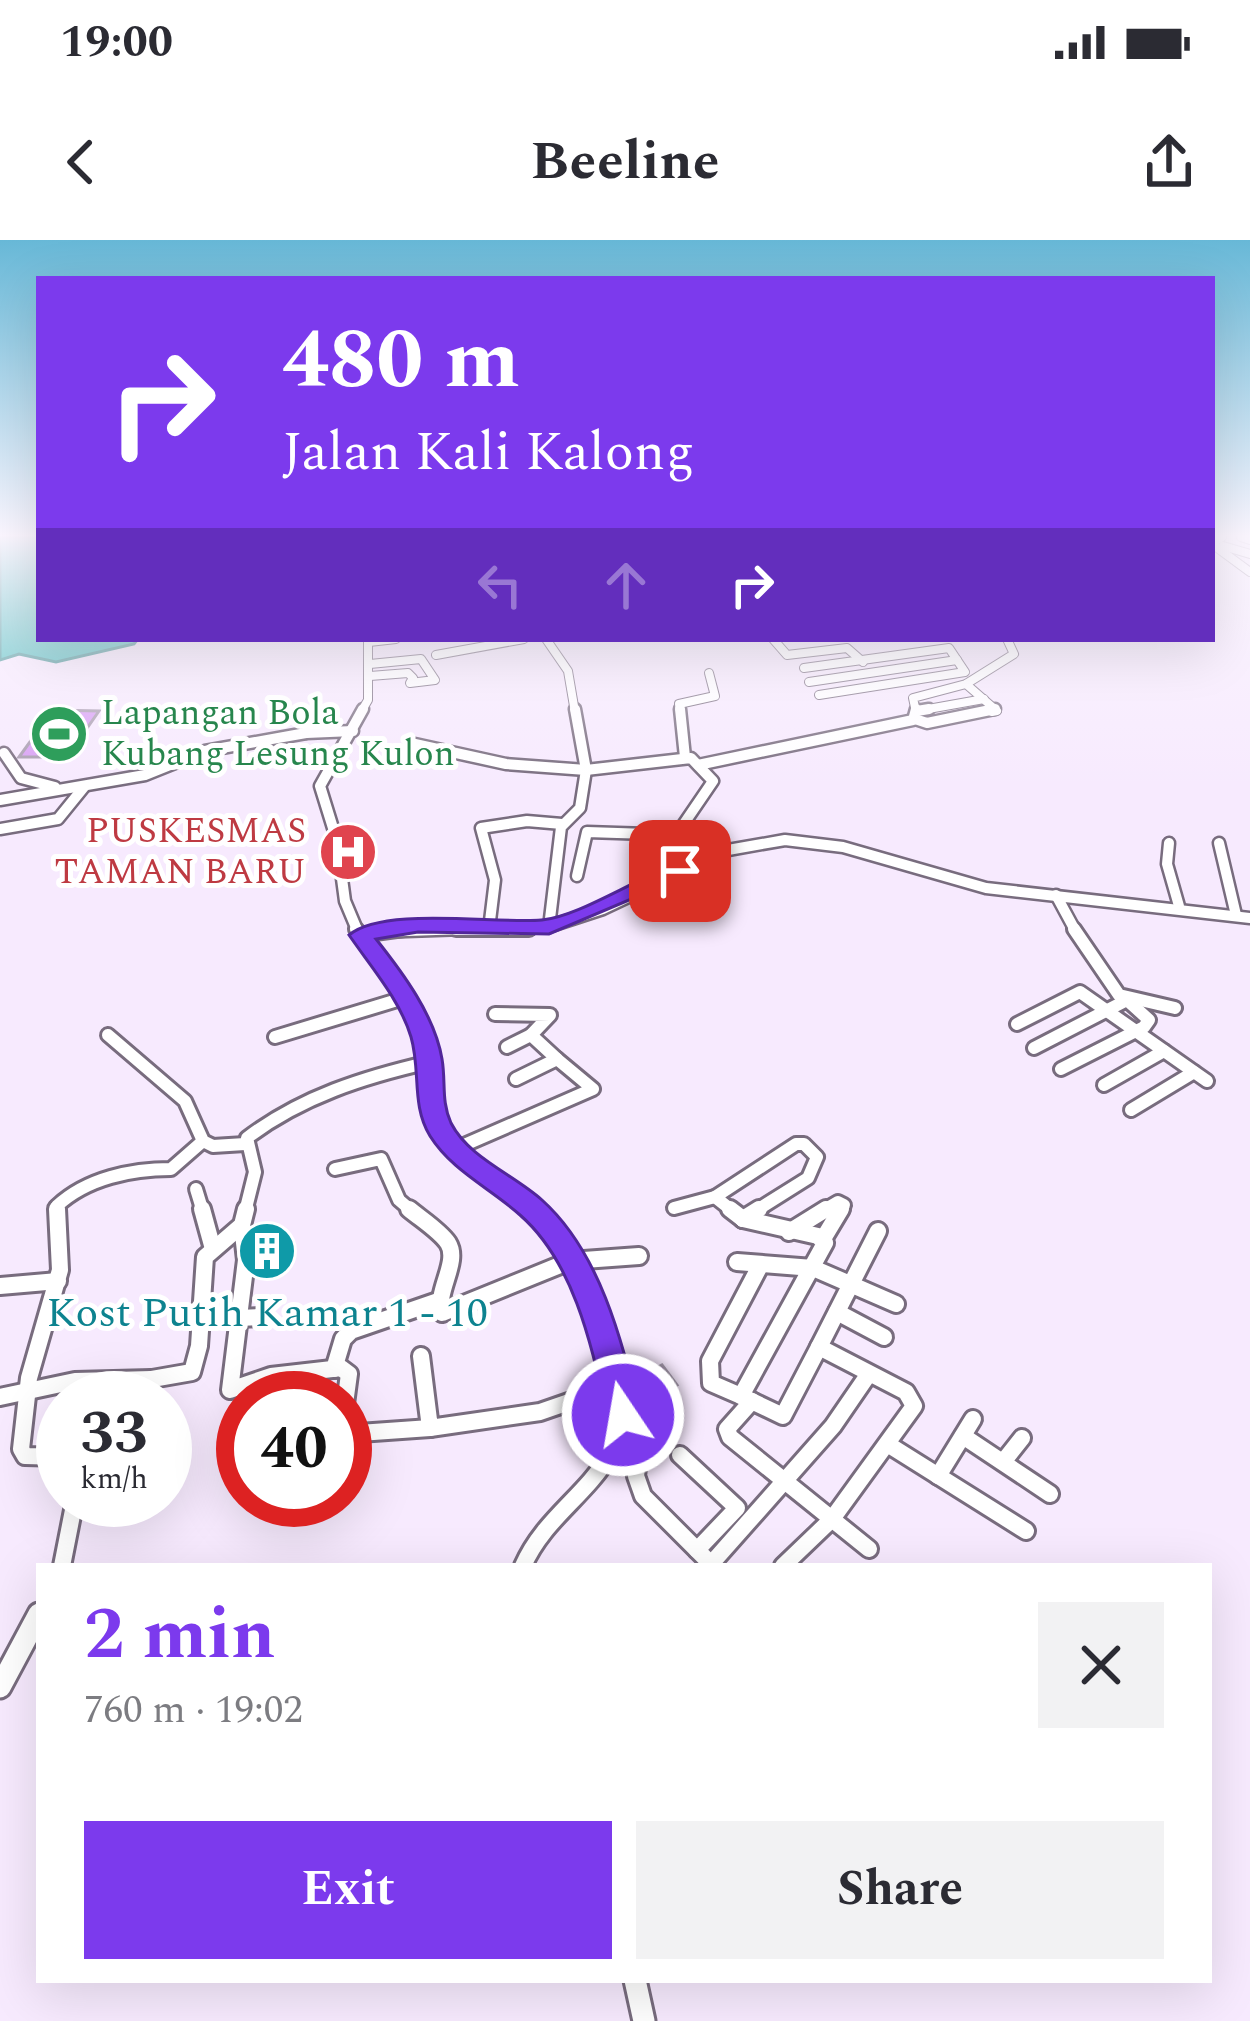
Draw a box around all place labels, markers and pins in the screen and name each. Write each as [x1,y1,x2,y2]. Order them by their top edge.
place label: Lapangan Bola Kubang Lesung Kulon [101,686,455,782]
sports icon: Lapangan Bola Kubang Lesung Kulon [28,703,90,765]
place label: PUSKESMAS TAMAN BARU [54,804,306,900]
pin [629,820,731,922]
hospital icon: PUSKESMAS TAMAN BARU [317,821,379,883]
building icon: Kost Putih Kamar 1 - 10 [236,1220,298,1282]
place label: Kost Putih Kamar 1 - 10 [46,1282,488,1345]

